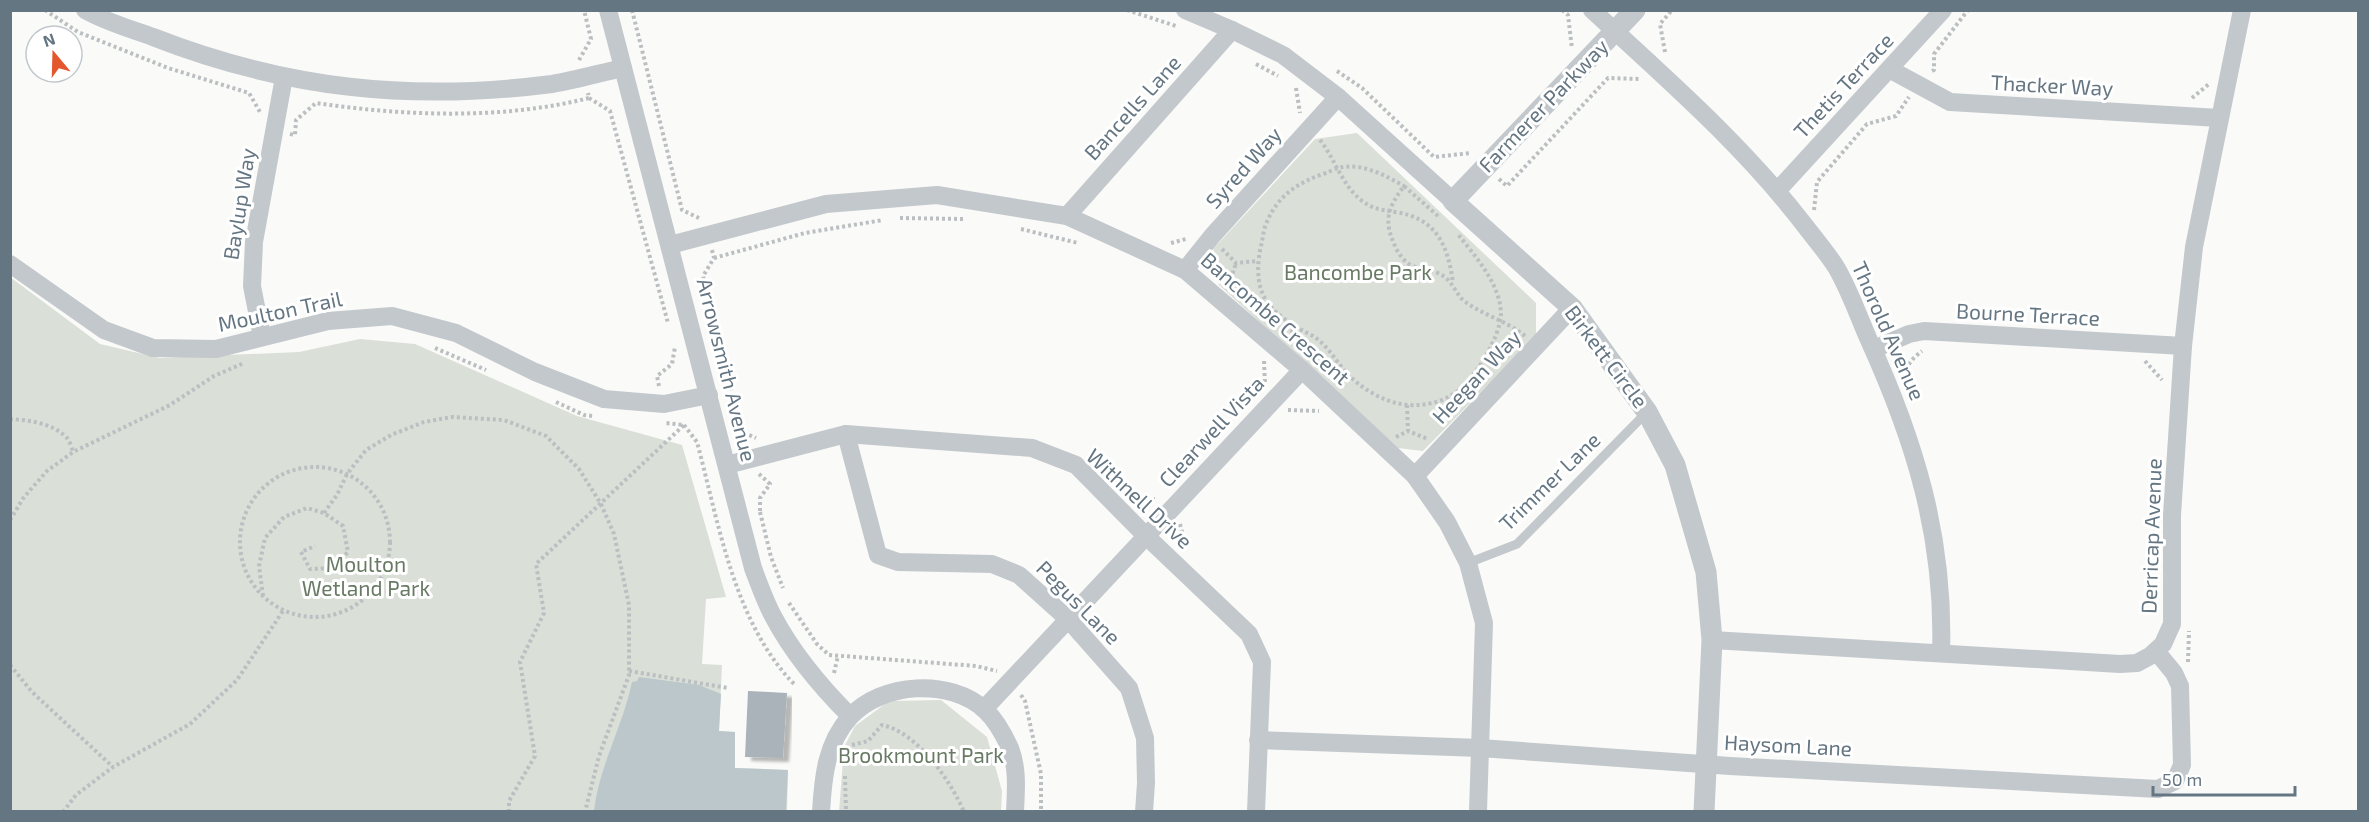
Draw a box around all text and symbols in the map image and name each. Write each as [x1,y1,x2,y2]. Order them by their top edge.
north arrow [24,24,84,84]
street label: Thetis Terrace [1788,27,1898,143]
text: N [40,28,58,50]
street label: Farmerer Parkway [1473,33,1613,177]
street label: Bancells Lane [1079,50,1185,164]
street label: Thacker Way [1990,69,2114,100]
street label: Syred Way [1200,121,1286,213]
street label: Baylup Way [217,146,260,261]
street label: Bancombe Crescent [1197,247,1355,389]
street label: Thorold Avenue [1848,257,1931,404]
park label: Bancombe Park [1284,259,1432,284]
street label: Arrowsmith Avenue [693,275,762,464]
street label: Moulton Trail [215,285,345,336]
street label: Bourne Terrace [1956,297,2101,330]
street label: Birkett Circle [1560,300,1654,412]
street label: Heegan Way [1426,324,1526,428]
street label: Clearwell Vista [1153,370,1269,492]
street label: Trimmer Lane [1493,427,1605,535]
street label: Withnell Drive [1082,443,1198,553]
street label: Derricap Avenue [2135,458,2166,614]
park label: Moulton Wetland Park [302,551,431,600]
street label: Pegus Lane [1032,555,1126,649]
street label: Haysom Lane [1723,729,1853,760]
park label: Brookmount Park [838,742,1004,767]
scale bar [2153,759,2296,797]
text: 50 m [2162,768,2202,790]

